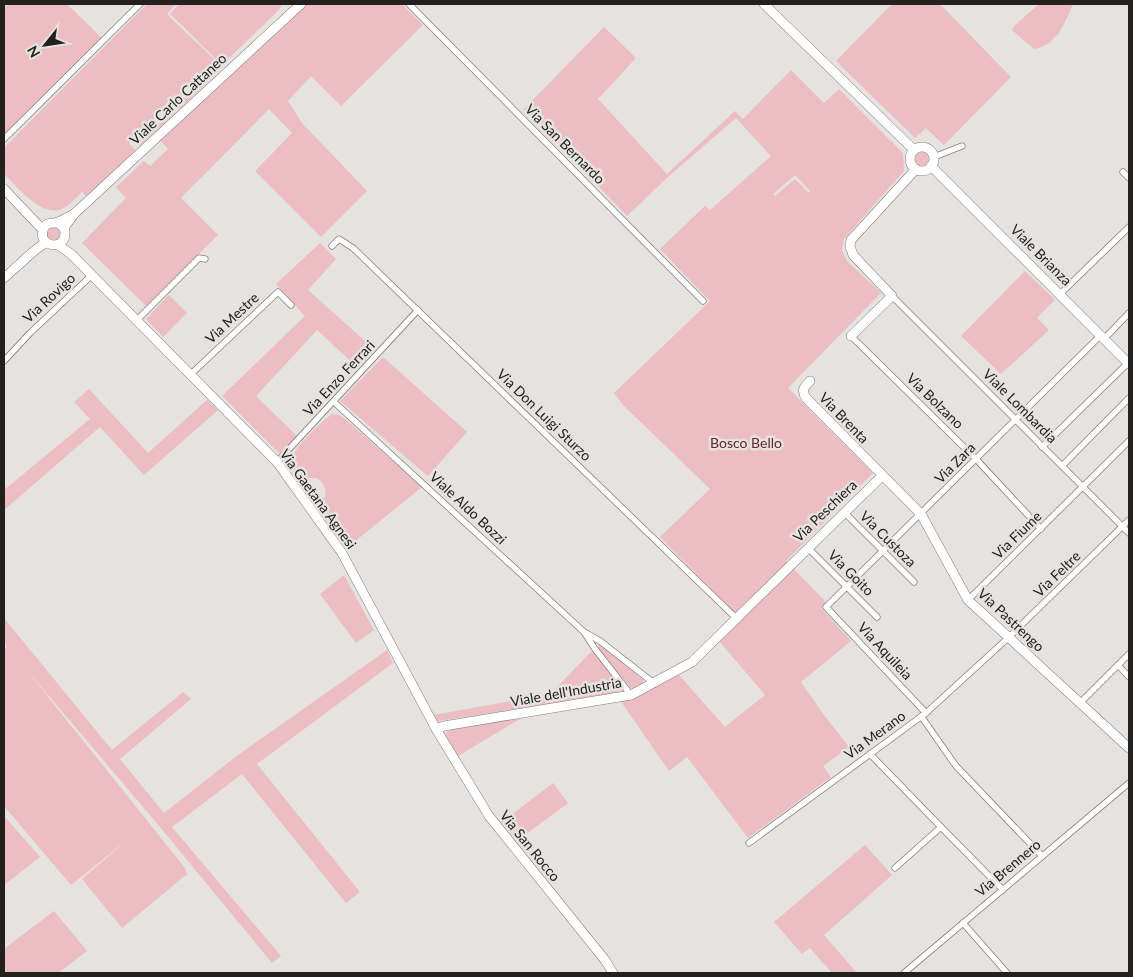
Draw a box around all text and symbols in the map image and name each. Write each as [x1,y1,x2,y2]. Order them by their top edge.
north arrow [20,20,70,70]
text: N [23,43,43,61]
street label: Viale Carlo Cattaneo [126,49,230,148]
street label: Via San Bernardo [522,100,609,187]
street label: Viale Brianza [1007,221,1075,289]
street label: Via Rovigo [19,269,78,326]
street label: Via Mestre [201,289,262,347]
street label: Via Enzo Ferrari [299,336,378,419]
street label: Via Don Luigi Sturzo [494,365,595,464]
street label: Viale Lombardia [980,365,1061,446]
street label: Via Bolzano [903,369,967,432]
street label: Via Brenta [816,389,873,447]
park label: Bosco Bello [710,434,782,451]
street label: Via Zara [931,439,979,487]
street label: Via Gaetana Agnesi [277,446,360,552]
street label: Viale Aldo Bozzi [427,468,510,547]
street label: Via Peschiera [789,476,860,545]
street label: Via Custoza [857,507,920,570]
street label: Via Fiume [989,507,1045,562]
street label: Via Goito [825,546,878,599]
street label: Via Feltre [1030,547,1084,600]
street label: Via Pastrengo [975,585,1048,655]
street label: Via Aquileia [855,618,916,683]
street label: Viale dell'Industria [509,673,623,710]
street label: Via Merano [841,707,909,762]
street label: Via San Rocco [497,807,564,885]
street label: Via Brennero [971,835,1044,900]

